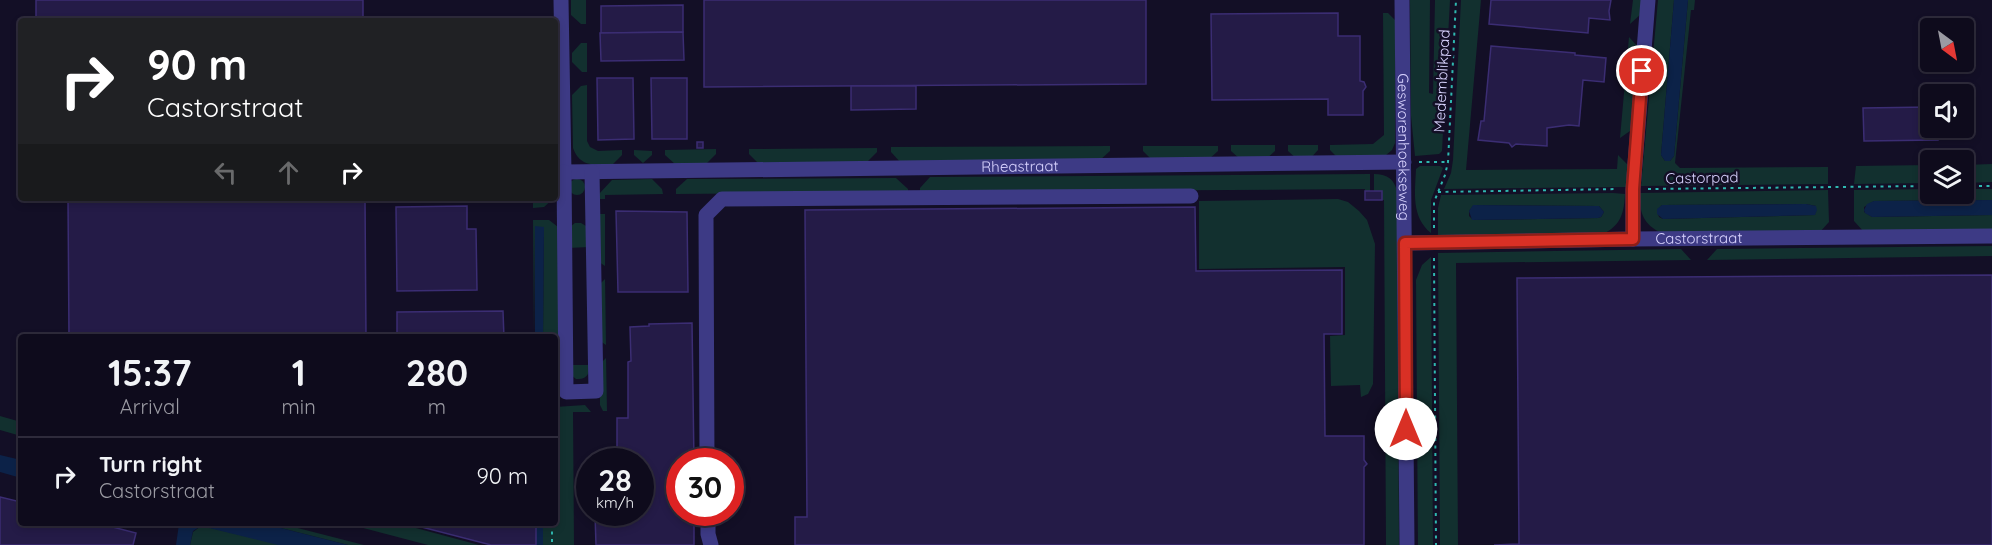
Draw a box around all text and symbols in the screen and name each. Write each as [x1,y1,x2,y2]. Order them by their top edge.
north arrow [1920,18,1974,72]
map controls [1920,18,1974,204]
street label: Medemblikpad [1429,29,1454,133]
text: 90 m [147,38,247,91]
icon: right [48,42,126,120]
pin [1616,45,1667,96]
icon: arrive [1625,54,1658,87]
street label: Gesworenhoekseweg [1394,73,1414,221]
button: sound [1920,84,1974,138]
text: Castorstraat [147,90,303,124]
button: layers [1920,150,1974,204]
icon: left [209,156,242,189]
icon: ahead [272,156,305,189]
icon: right [335,156,368,189]
street label: Rheastraat [981,156,1059,176]
street label: Castorpad [1665,167,1739,188]
street label: Castorstraat [1655,228,1743,248]
text: 15:37 [108,350,192,395]
text: 1 [292,350,306,395]
text: 280 [406,350,468,395]
text: Arrival [120,394,180,419]
text: min [282,394,316,419]
text: m [428,394,446,419]
position arrow [1374,397,1438,461]
speed limit sign: 30 [666,448,744,526]
text: Turn right [99,450,203,478]
icon: right [48,460,81,493]
text: 28 [598,461,632,499]
text: 90 m [477,462,528,490]
text: Castorstraat [99,478,215,503]
text: km/h [596,493,634,512]

